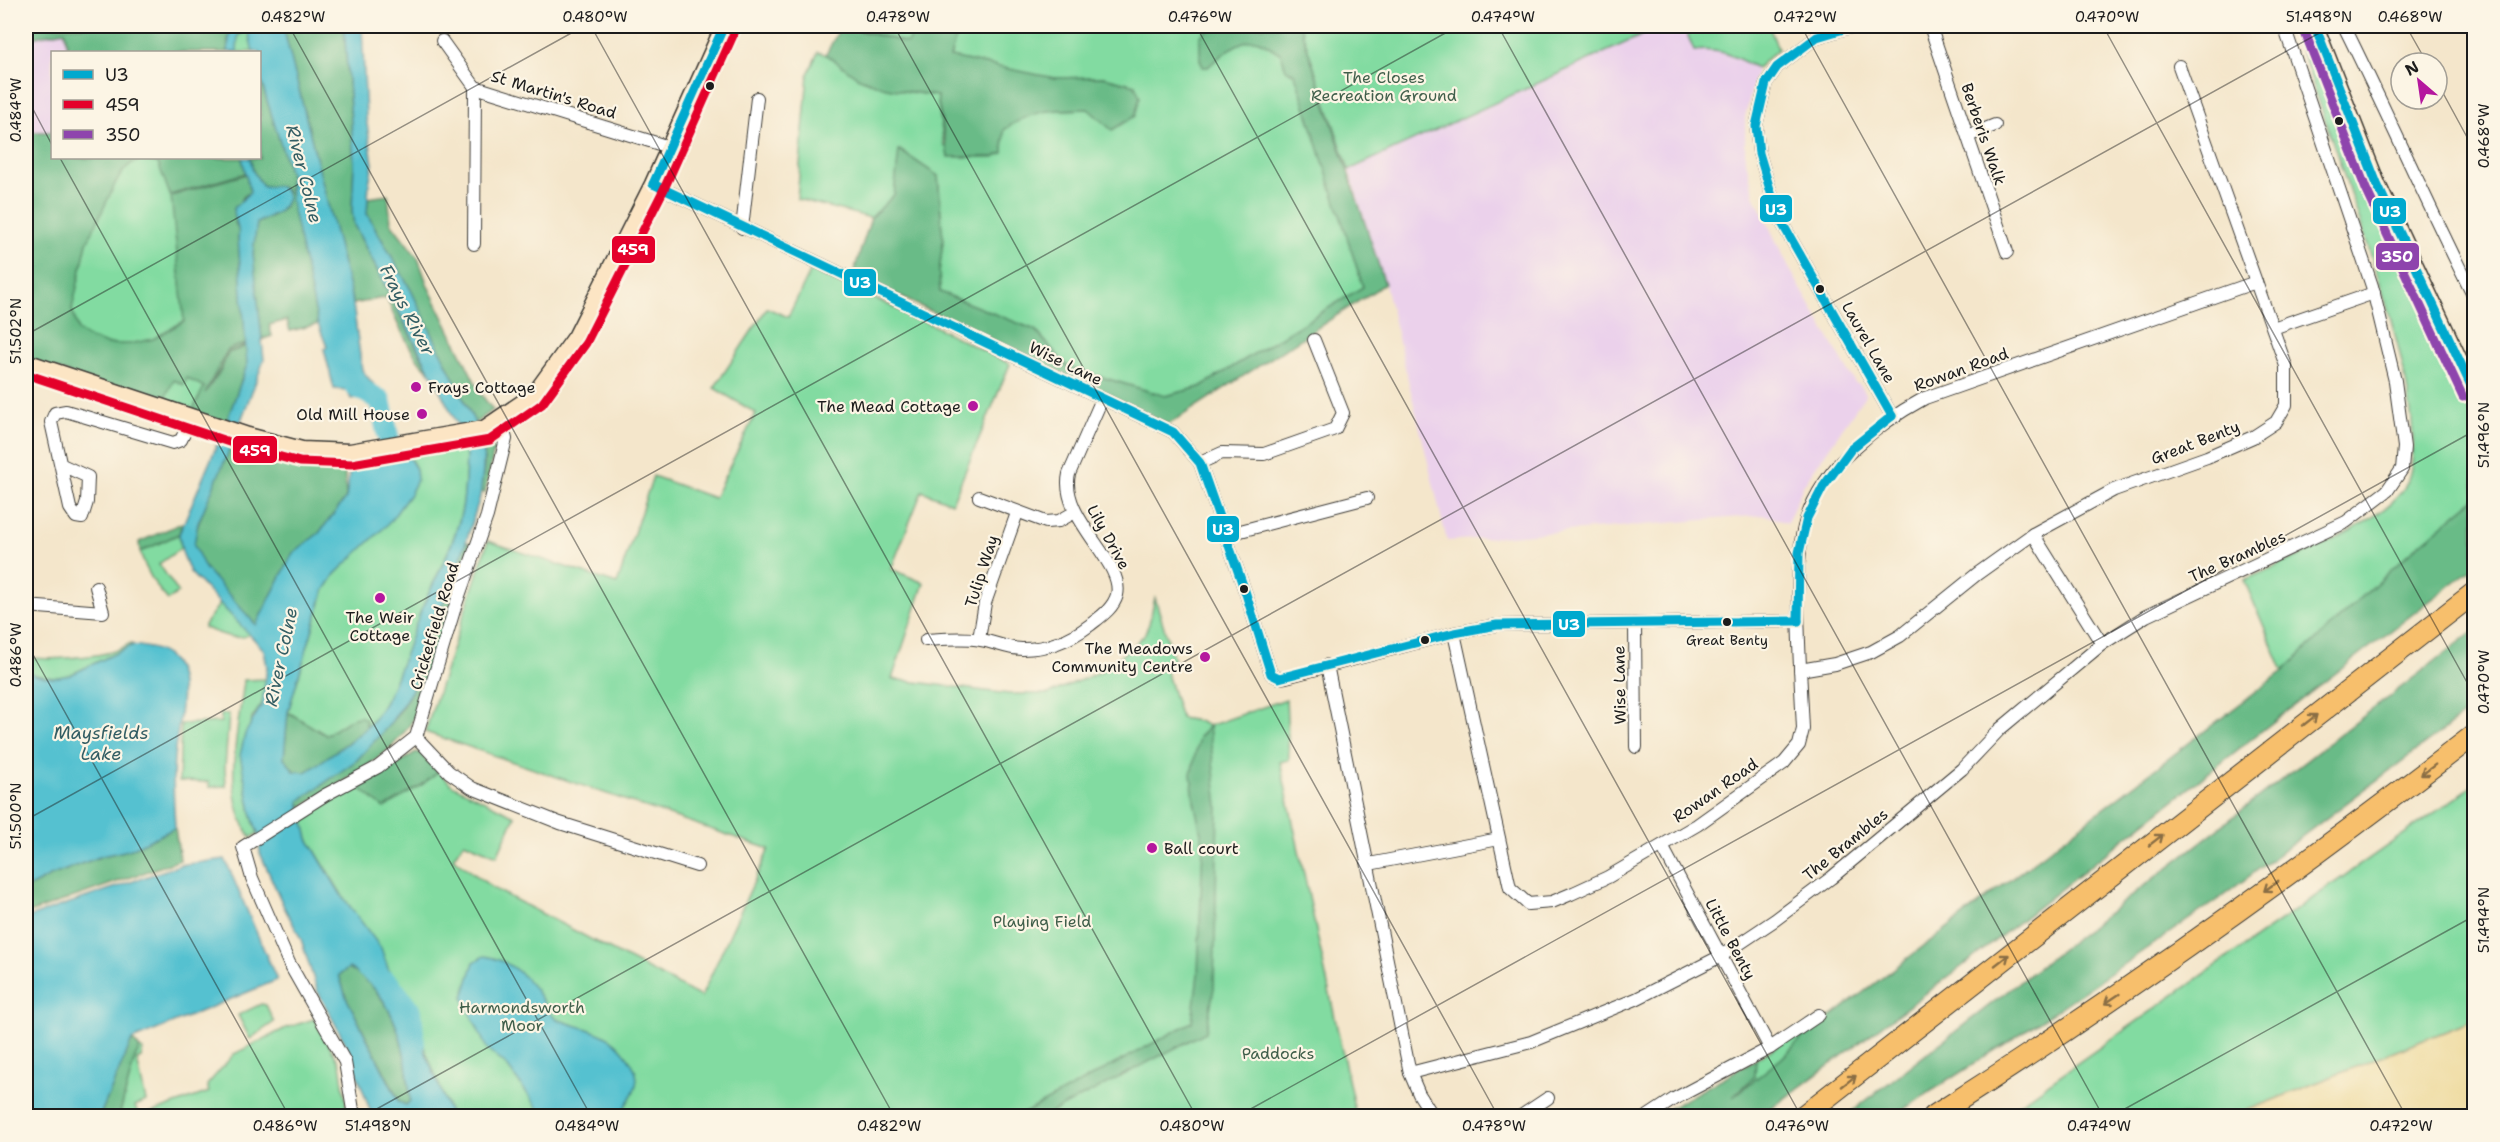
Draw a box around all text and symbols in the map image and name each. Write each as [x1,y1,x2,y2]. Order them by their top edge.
text: 0.482°W [261,7,325,27]
text: 0.480°W [562,7,628,27]
text: 0.478°W [866,7,930,27]
text: 0.476°W [1168,7,1232,27]
text: 0.474°W [1471,7,1535,27]
text: 0.472°W [1773,7,1837,27]
text: 0.470°W [2075,7,2139,27]
text: 51.498°N [2286,7,2352,27]
text: 0.468°W [2377,7,2443,27]
legend [51,51,261,159]
north arrow [2389,51,2449,111]
text: N [2401,56,2423,81]
text: U3 [105,63,129,87]
street label: St Martin's Road [489,65,619,124]
park label: The Closes Recreation Ground [1311,67,1457,106]
text: 0.484°W [6,78,26,142]
unlabelled marker [704,80,716,92]
street label: Berberis Walk [1956,80,2011,188]
text: 459 [105,93,140,117]
text: 0.468°W [2474,103,2494,169]
unlabelled marker [2333,115,2345,127]
water label: River Colne [280,122,328,226]
text: 350 [105,123,141,147]
line badge: U3 [1759,194,1793,223]
line badge: U3 [2372,197,2407,225]
text: U3 [1765,199,1787,220]
text: U3 [2379,201,2401,222]
line badge: 459 [611,235,656,264]
text: 459 [617,239,649,260]
line badge: 350 [2375,242,2420,271]
text: 350 [2381,246,2413,267]
water label: Frays River [374,260,440,360]
line badge: U3 [843,268,877,297]
text: U3 [849,272,871,293]
unlabelled marker [1814,283,1826,295]
text: 51.502°N [6,298,26,364]
street label: Laurel Lane [1837,298,1900,387]
street label: Wise Lane [1026,337,1106,390]
street label: Rowan Road [1911,343,2011,396]
place label: Frays Cottage [428,377,536,398]
marker: Frays Cottage [409,380,423,394]
place label: The Mead Cottage [817,396,961,417]
marker: The Mead Cottage [966,399,980,413]
text: 51.496°N [2474,402,2494,468]
place label: Old Mill House [296,404,410,425]
marker: Old Mill House [415,407,429,421]
street label: Great Benty [2148,416,2243,469]
line badge: 459 [232,435,278,464]
text: 459 [239,440,271,461]
street label: Lily Drive [1082,501,1135,573]
line badge: U3 [1206,515,1240,543]
text: U3 [1212,519,1234,540]
street label: The Brambles [2185,526,2289,587]
street label: Tulip Way [960,532,1003,610]
street label: Cricketfield Road [405,560,464,693]
unlabelled marker [1238,583,1250,595]
marker: The Weir Cottage [373,591,387,605]
water label: River Colne [259,605,303,709]
place label: The Weir Cottage [346,607,414,646]
line badge: U3 [1552,610,1586,638]
text: U3 [1558,614,1580,635]
marker: Great Benty [1721,616,1733,628]
text: 0.486°W [6,622,26,688]
place label: Great Benty [1686,631,1768,649]
unlabelled marker [1419,634,1431,646]
place label: The Meadows Community Centre [1051,638,1193,677]
street label: Wise Lane [1608,645,1631,725]
marker: The Meadows Community Centre [1198,650,1212,664]
text: 0.470°W [2474,650,2494,714]
one-way arrow [2301,713,2317,726]
water label: Maysfields Lake [53,721,149,766]
street label: Rowan Road [1669,753,1762,827]
one-way arrow [2420,764,2436,777]
text: 51.500°N [6,782,26,850]
street label: The Brambles [1798,803,1892,885]
one-way arrow [2148,834,2164,847]
place label: Ball court [1164,838,1239,859]
marker: Ball court [1145,841,1159,855]
one-way arrow [2264,880,2280,893]
text: 51.494°N [2474,887,2494,953]
street label: Little Benty [1700,895,1761,984]
park label: Playing Field [993,911,1091,932]
one-way arrow [1994,953,2010,966]
one-way arrow [2105,993,2121,1005]
park label: Harmondsworth Moor [459,997,585,1036]
park label: Paddocks [1242,1043,1314,1064]
one-way arrow [1841,1074,1857,1087]
text: 0.486°W [252,1116,318,1136]
text: 51.498°N [345,1116,411,1136]
text: 0.484°W [555,1116,619,1136]
text: 0.482°W [857,1116,921,1136]
text: 0.480°W [1159,1116,1225,1136]
text: 0.478°W [1462,1116,1526,1136]
text: 0.476°W [1765,1116,1829,1136]
text: 0.474°W [2067,1116,2131,1136]
text: 0.472°W [2369,1116,2433,1136]

